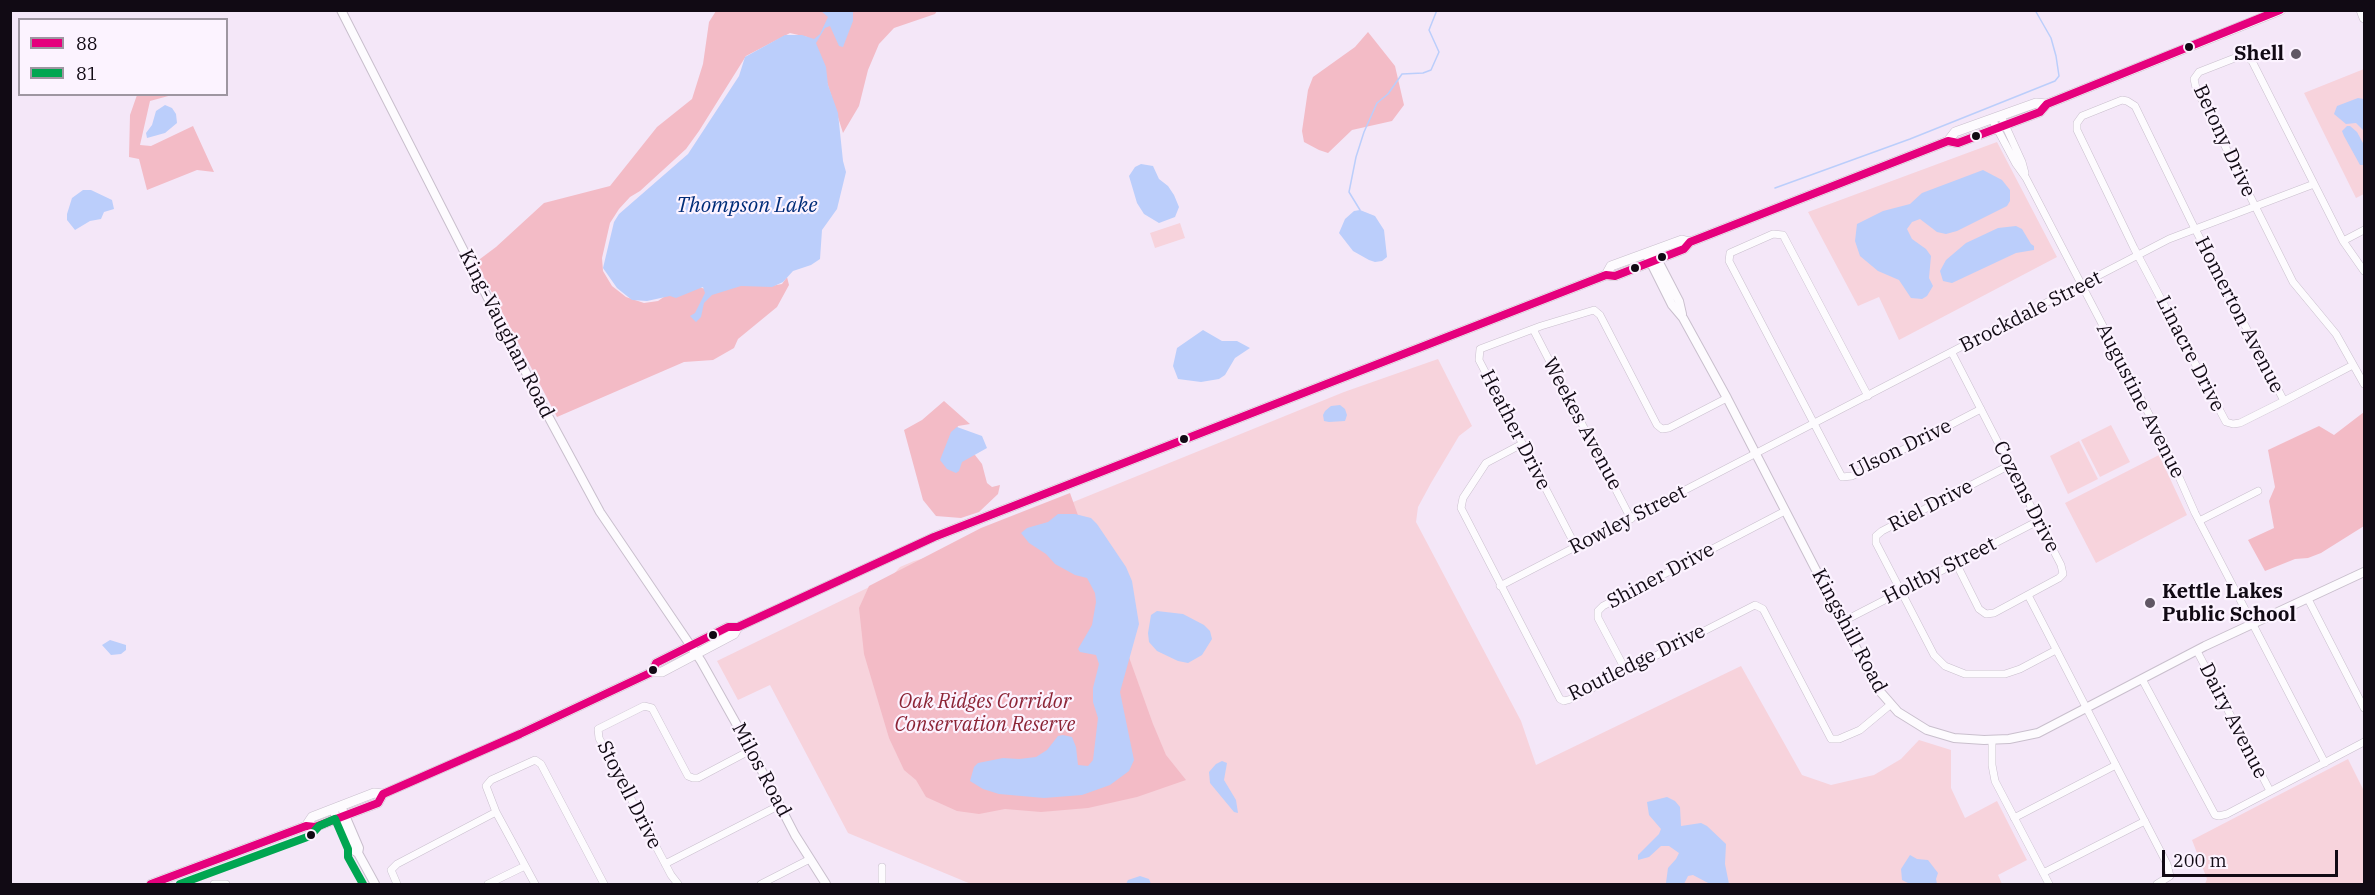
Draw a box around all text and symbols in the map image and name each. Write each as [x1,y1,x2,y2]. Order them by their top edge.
legend [18,18,228,96]
text: 88 [76,32,98,55]
unlabelled marker [2183,41,2195,53]
place label: Shell [2234,42,2284,66]
marker: Shell [2289,47,2303,61]
text: 81 [76,62,98,85]
street label: Betony Drive [2188,81,2260,201]
unlabelled marker [1970,130,1982,142]
water label: Thompson Lake [676,193,818,219]
street label: Homerton Avenue [2189,233,2289,397]
street label: King-Vaughan Road [453,246,559,422]
unlabelled marker [1656,251,1668,263]
unlabelled marker [1629,262,1641,274]
street label: Brockdale Street [1956,266,2106,358]
street label: Linacre Drive [2151,292,2229,416]
street label: Augustine Avenue [2091,320,2189,482]
street label: Weekes Avenue [1537,354,1627,494]
street label: Heather Drive [1474,366,1556,494]
street label: Ulson Drive [1846,414,1956,484]
unlabelled marker [1178,433,1190,445]
street label: Cozens Drive [1988,437,2064,557]
street label: Riel Drive [1885,475,1977,537]
street label: Rowley Street [1566,480,1690,560]
street label: Holtby Street [1880,532,2000,610]
street label: Shiner Drive [1603,538,1719,614]
street label: Kingshill Road [1806,565,1892,697]
place label: Kettle Lakes Public School [2162,580,2296,627]
marker: Kettle Lakes Public School [2143,596,2157,610]
street label: Routledge Drive [1565,619,1709,707]
unlabelled marker [707,629,719,641]
street label: Dairy Avenue [2194,659,2272,783]
unlabelled marker [647,664,659,676]
park label: Oak Ridges Corridor Conservation Reserve [894,690,1076,737]
street label: Milos Road [726,719,796,821]
street label: Stoyell Drive [591,737,667,853]
unlabelled marker [305,829,317,841]
scale bar [2165,838,2340,876]
text: 200 m [2173,849,2227,872]

